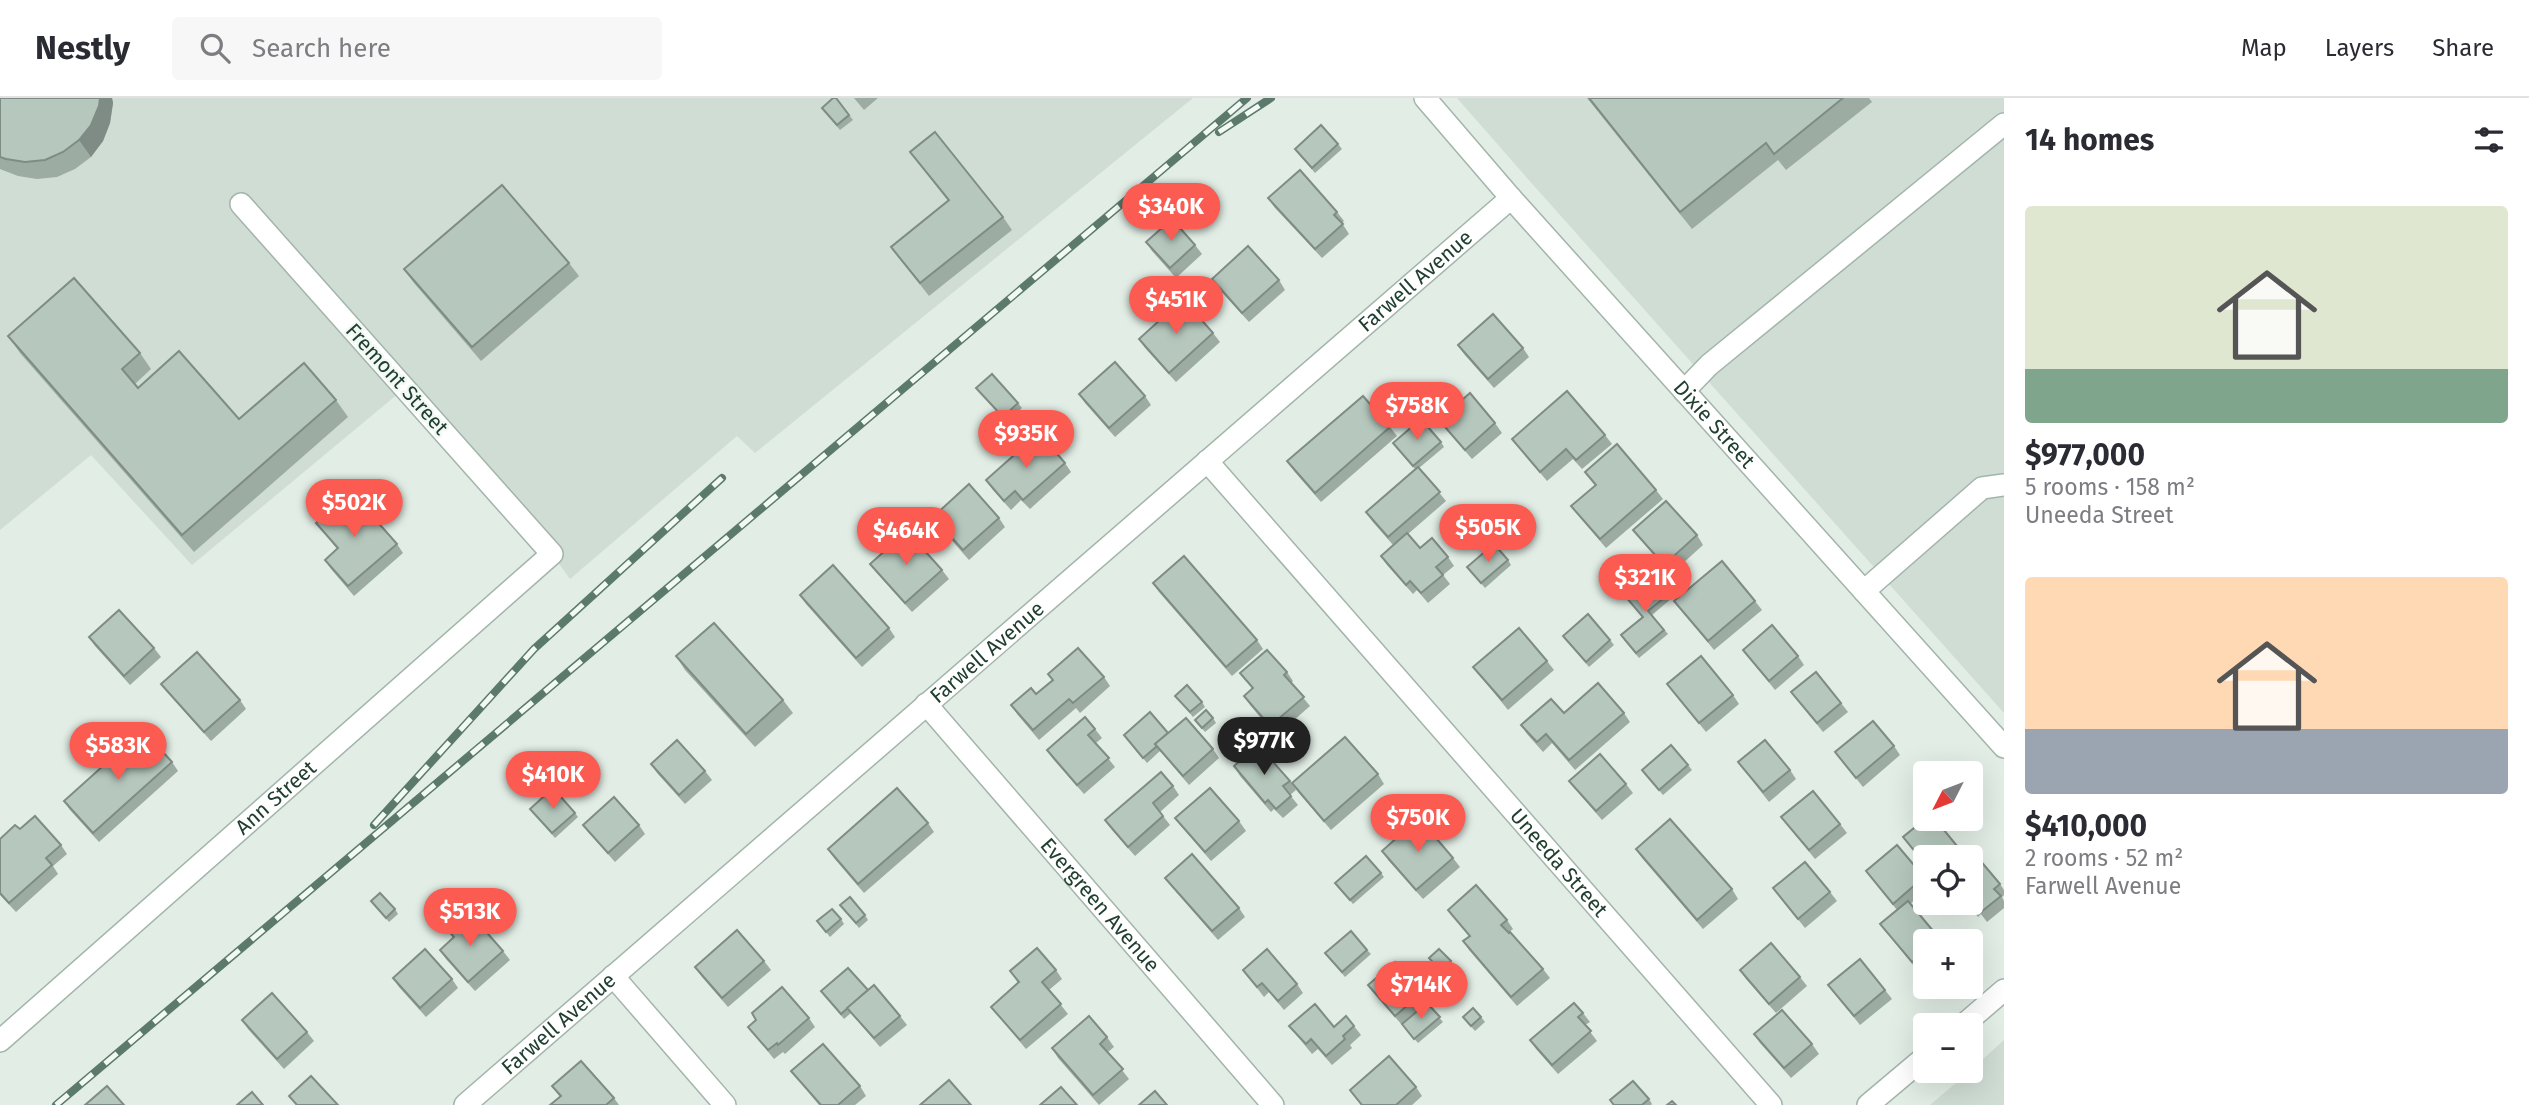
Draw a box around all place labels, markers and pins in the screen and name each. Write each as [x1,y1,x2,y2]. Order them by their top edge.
pin: $340K [1122,184,1220,243]
pin: $451K [1127,276,1225,336]
pin: $758K [1368,382,1466,442]
pin: $935K [977,410,1075,470]
pin: $502K [305,480,403,539]
pin: $505K [1439,504,1537,564]
pin: $464K [857,508,955,567]
pin: $321K [1596,554,1694,614]
pin: $977K [1215,718,1313,777]
pin: $583K [69,722,167,782]
pin: $410K [504,752,602,811]
pin: $750K [1369,794,1467,854]
pin: $513K [421,888,519,948]
pin: $714K [1372,962,1470,1021]

